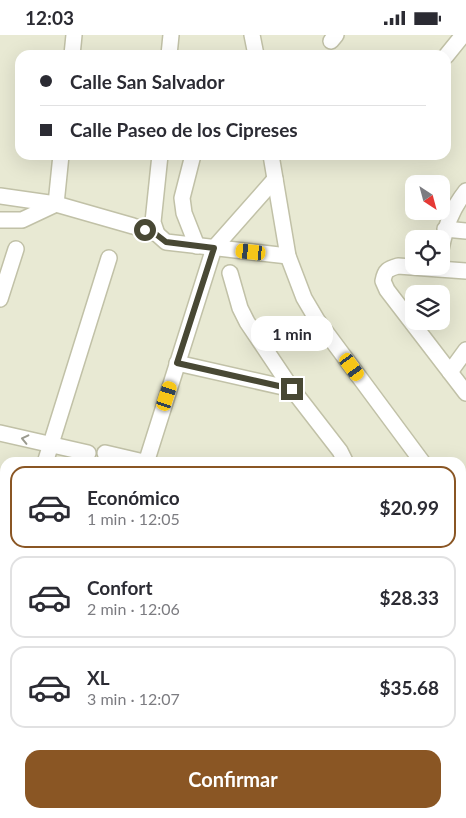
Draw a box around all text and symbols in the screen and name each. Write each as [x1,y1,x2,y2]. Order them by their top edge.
text: 12:03 [25,6,74,29]
text: Calle San Salvador [70,70,225,93]
text: Calle Paseo de los Cipreses [70,118,298,141]
north arrow [405,175,450,220]
map controls [405,175,450,330]
route start [134,219,156,241]
button: locate [405,230,450,275]
car [235,243,266,261]
button: layers [405,285,450,330]
callout: 1 min [251,317,333,351]
text: 1 min [272,324,312,343]
car [337,350,366,384]
route end [281,378,303,400]
car [155,379,178,413]
one-way arrow [21,434,30,445]
icon: car [27,485,72,530]
text: Económico [87,486,180,509]
text: $20.99 [379,496,439,519]
text: 1 min · 12:05 [87,509,180,528]
icon: car [27,575,72,620]
text: Confort [87,576,152,599]
text: $28.33 [379,586,439,609]
text: 2 min · 12:06 [87,599,180,618]
icon: car [27,665,72,710]
text: XL [87,666,110,689]
text: $35.68 [379,676,439,699]
text: 3 min · 12:07 [87,689,180,708]
button: Confirmar [25,750,441,808]

